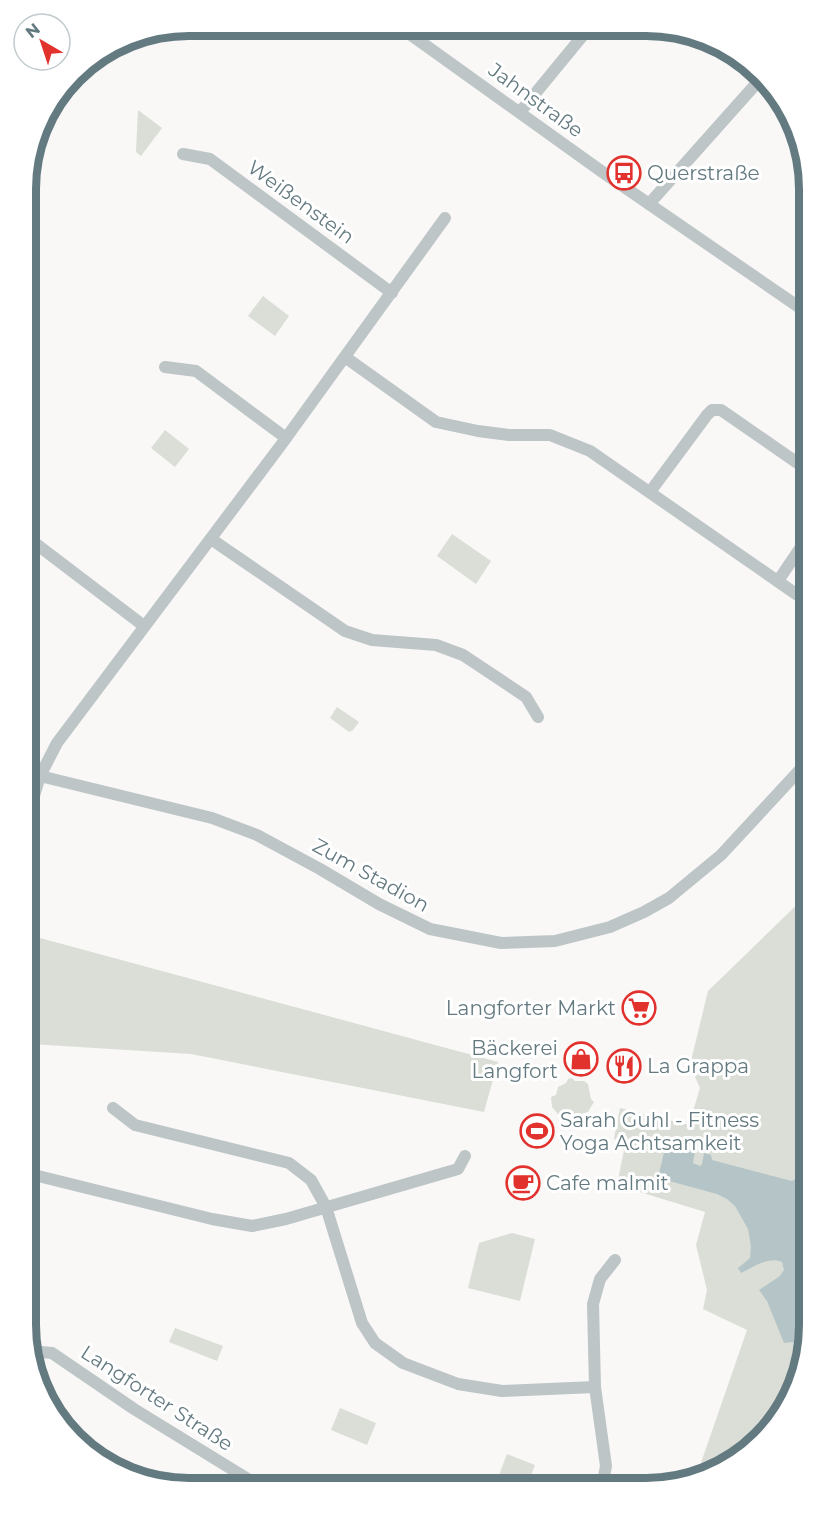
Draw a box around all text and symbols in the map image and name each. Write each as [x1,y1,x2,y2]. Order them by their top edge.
north arrow [12,12,72,72]
text: N [22,19,44,42]
street label: Jahnstraße [483,57,588,142]
street label: Weißenstein [243,155,359,249]
bus stop icon: Querstraße [606,155,642,191]
place label: Querstraße [647,161,760,185]
street label: Zum Stadion [309,833,433,917]
supermarket icon: Langforter Markt [621,990,657,1026]
place label: Langforter Markt [446,996,616,1020]
place label: Bäckerei Langfort [471,1036,558,1083]
shop icon: Bäckerei Langfort [563,1041,599,1077]
restaurant icon: La Grappa [606,1048,642,1084]
place label: La Grappa [647,1054,749,1078]
place label: Sarah Guhl - Fitness Yoga Achtsamkeit [560,1108,759,1155]
sports icon: Sarah Guhl - Fitness Yoga Achtsamkeit [519,1113,555,1149]
cafe icon: Cafe malmit [505,1165,541,1201]
place label: Cafe malmit [546,1171,669,1195]
street label: Langforter Straße [77,1340,237,1456]

